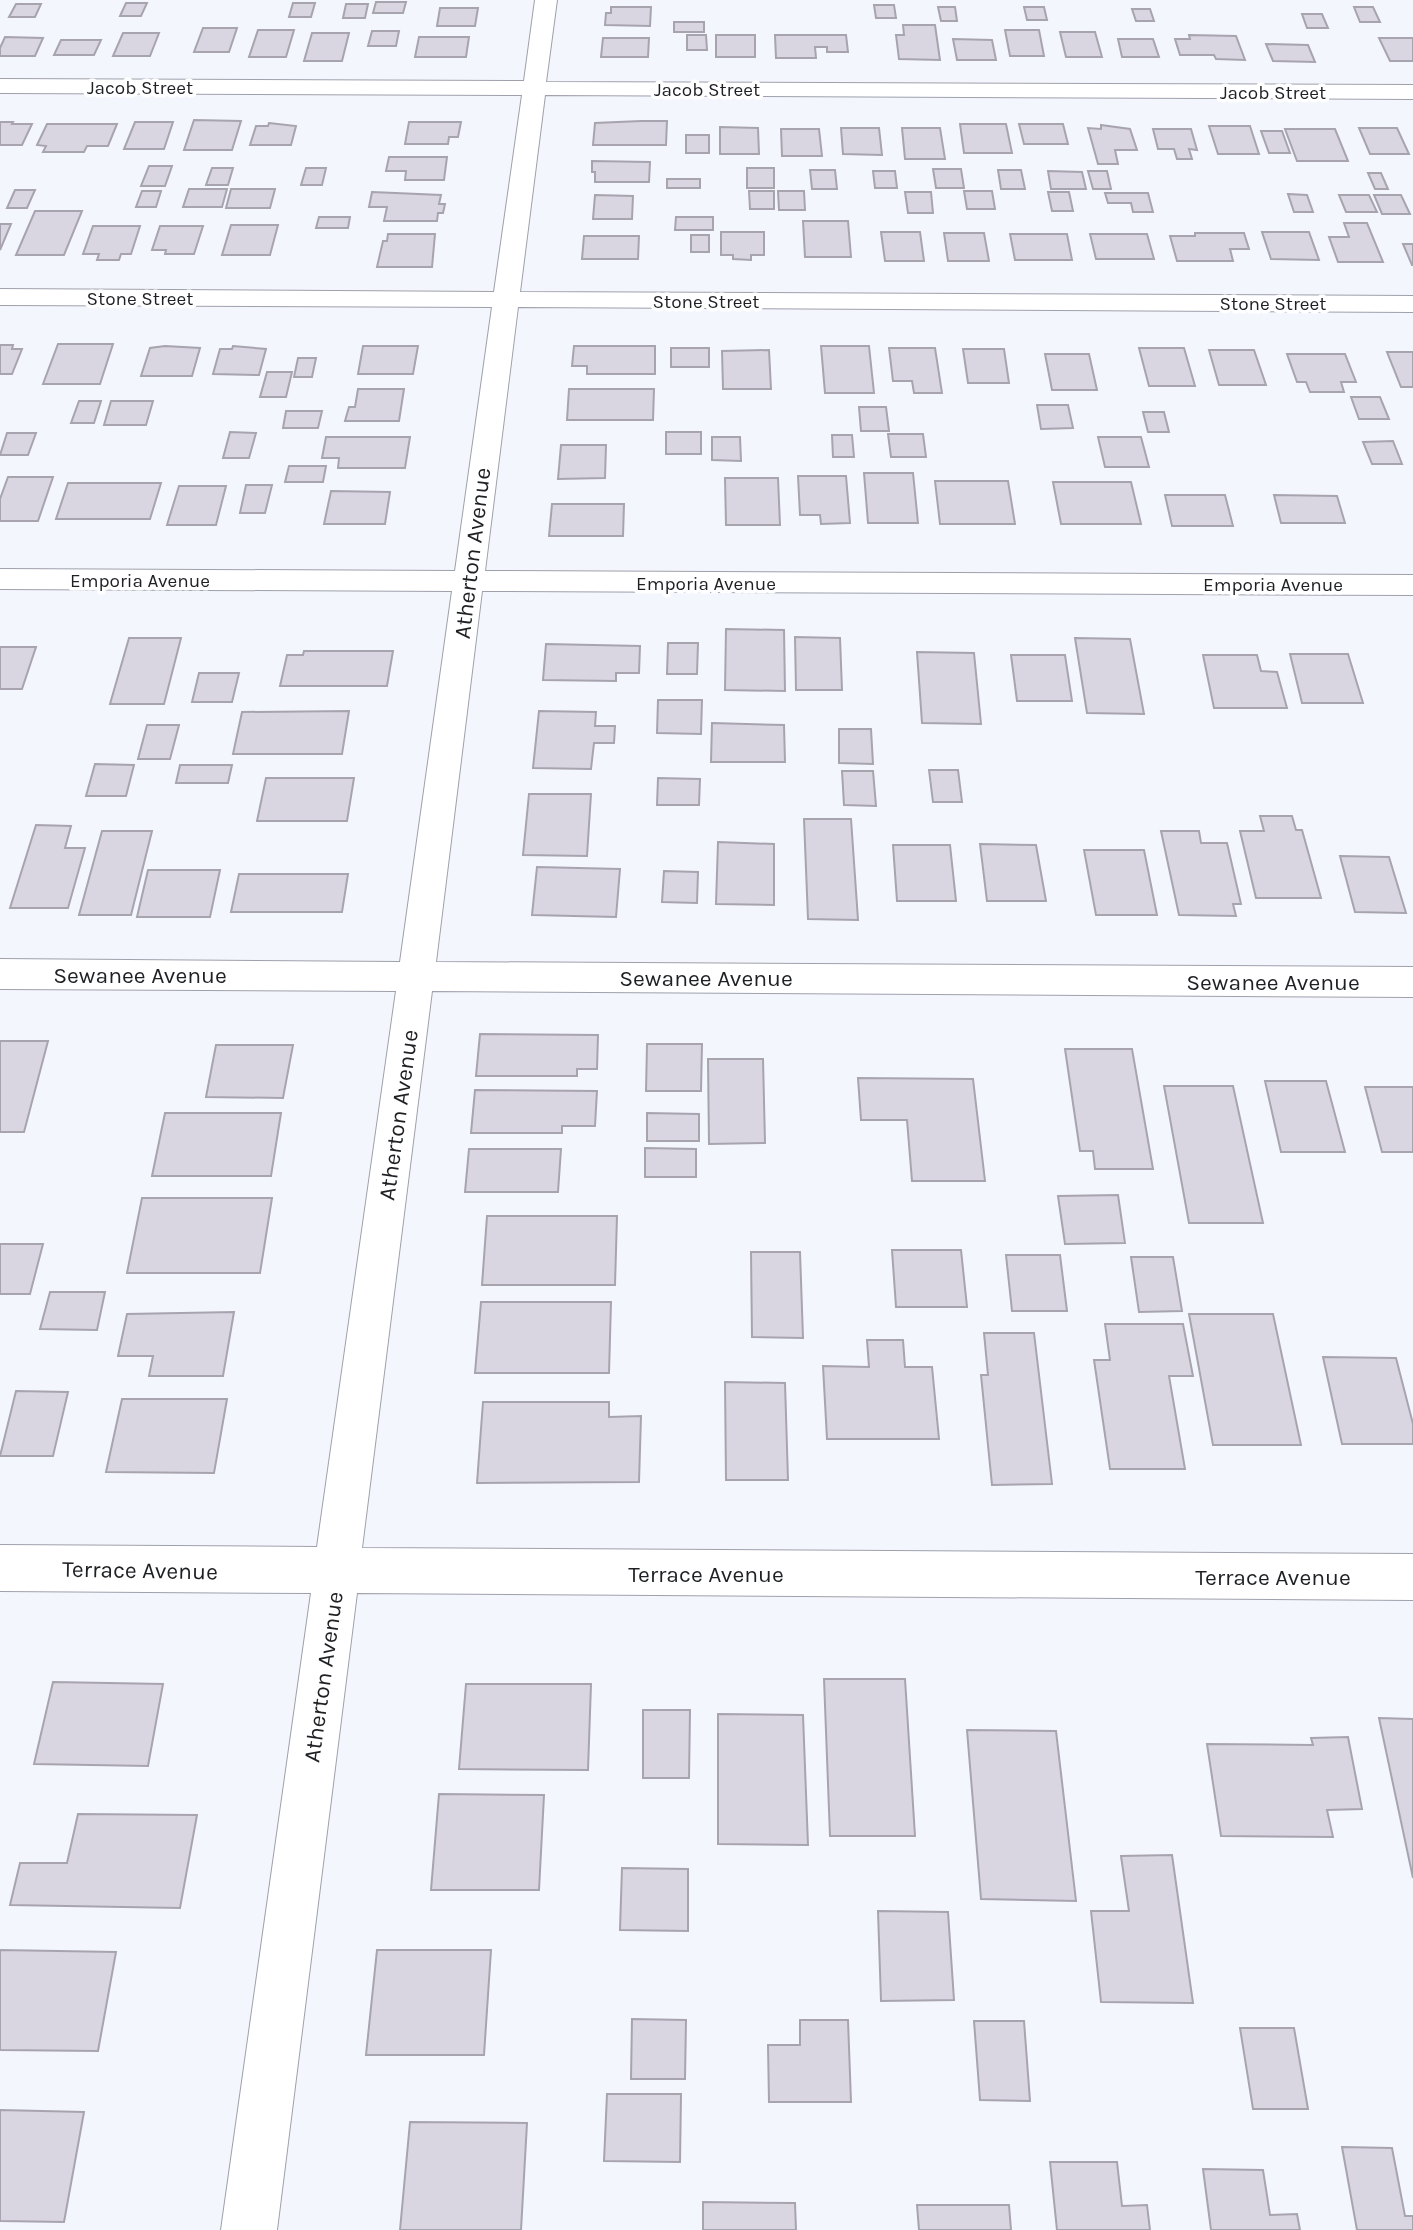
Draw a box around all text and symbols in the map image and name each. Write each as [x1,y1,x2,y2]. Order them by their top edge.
street label: Jacob Street [87,77,193,99]
street label: Jacob Street [654,79,760,101]
street label: Jacob Street [1220,82,1326,104]
street label: Stone Street [87,288,193,310]
street label: Stone Street [653,291,759,313]
street label: Stone Street [1220,293,1326,315]
street label: Atherton Avenue [449,466,496,640]
street label: Emporia Avenue [70,570,210,592]
street label: Emporia Avenue [636,573,776,595]
street label: Emporia Avenue [1203,574,1343,596]
street label: Sewanee Avenue [53,962,227,989]
street label: Sewanee Avenue [619,965,793,992]
street label: Sewanee Avenue [1186,969,1360,996]
street label: Atherton Avenue [373,1028,424,1202]
street label: Terrace Avenue [62,1556,218,1585]
street label: Terrace Avenue [628,1561,784,1588]
street label: Terrace Avenue [1195,1564,1351,1591]
street label: Atherton Avenue [298,1590,349,1764]

